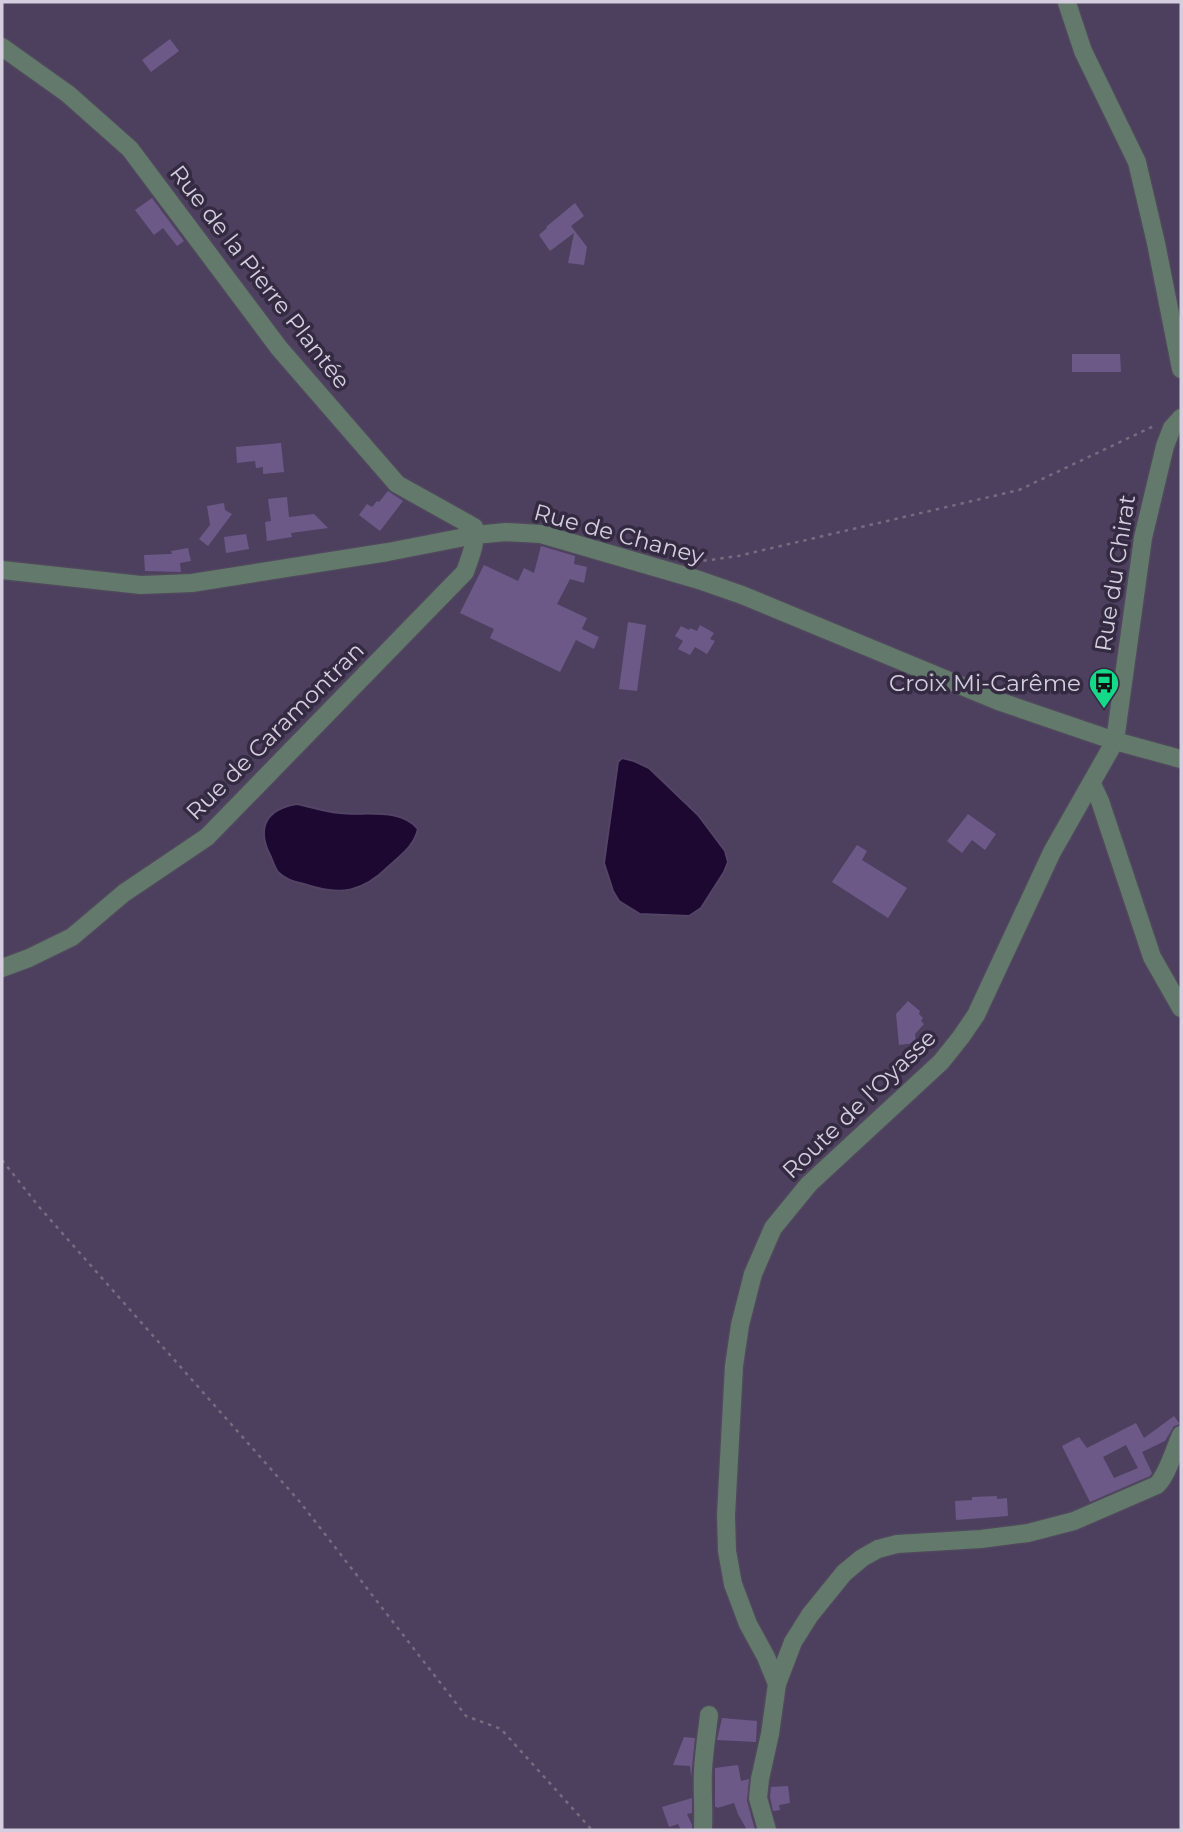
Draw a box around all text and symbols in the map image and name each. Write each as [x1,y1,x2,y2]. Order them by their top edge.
street label: Rue de la Pierre Plantée [164,160,356,394]
street label: Rue du Chirat [1089,493,1141,653]
street label: Rue de Chaney [531,498,708,570]
street label: Rue de Caramontran [180,636,370,826]
bus stop icon: Croix Mi-Carême [1087,666,1121,710]
place label: Croix Mi-Carême [889,669,1081,697]
street label: Route de l'Oyasse [776,1024,942,1184]

